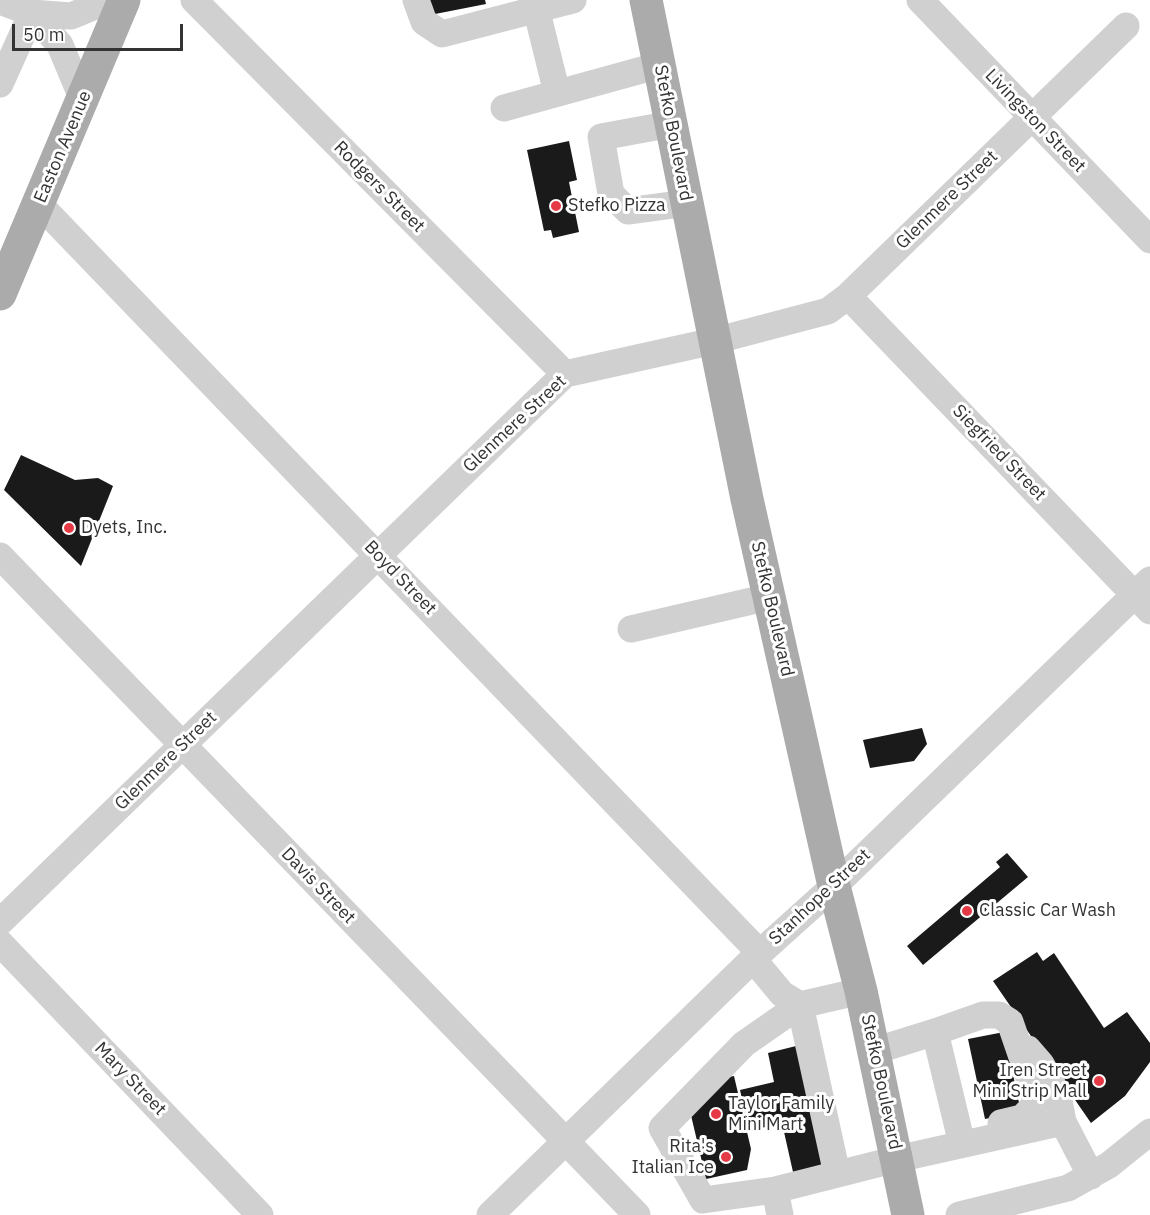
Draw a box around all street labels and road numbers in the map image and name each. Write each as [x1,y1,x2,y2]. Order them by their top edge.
street label: Stefko Boulevard [649,63,697,203]
street label: Livingston Street [980,65,1090,177]
street label: Easton Avenue [30,88,96,206]
street label: Rodgers Street [329,137,429,237]
street label: Glenmere Street [892,146,1002,254]
street label: Glenmere Street [459,371,571,477]
street label: Siegfried Street [948,400,1050,506]
street label: Boyd Street [359,536,441,620]
street label: Stefko Boulevard [746,539,798,679]
street label: Glenmere Street [111,707,221,815]
street label: Davis Street [276,844,360,928]
street label: Stanhope Street [765,844,875,950]
street label: Stefko Boulevard [856,1012,906,1152]
street label: Mary Street [90,1038,170,1120]

